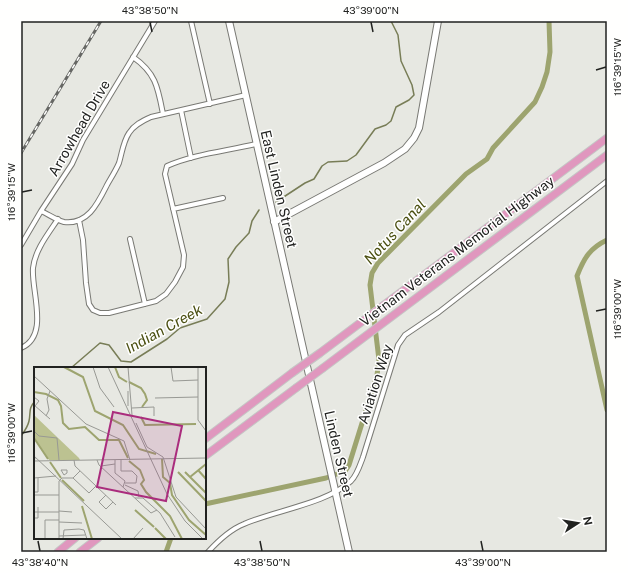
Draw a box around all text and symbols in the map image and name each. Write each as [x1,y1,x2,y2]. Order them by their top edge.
text: 43°38'50"N [122,4,178,16]
text: 43°39'00"N [343,4,399,16]
text: 116°39'15"W [611,37,623,96]
street label: Arrowhead Drive [45,77,113,179]
street label: East Linden Street [258,129,300,249]
text: 116°39'15"W [5,162,17,221]
street label: Vietnam Veterans Memorial Highway [357,172,558,329]
water label: Notus Canal [360,196,429,268]
text: 116°39'00"W [611,279,623,339]
water label: Indian Creek [122,300,206,357]
street label: Aviation Way [355,342,396,426]
inset map [34,367,206,539]
text: 116°39'00"W [5,403,17,463]
street label: Linden Street [321,409,357,499]
north arrow [558,503,598,543]
text: N [581,515,595,526]
text: 43°38'40"N [12,556,68,568]
text: 43°38'50"N [234,556,290,568]
text: 43°39'00"N [455,556,511,568]

